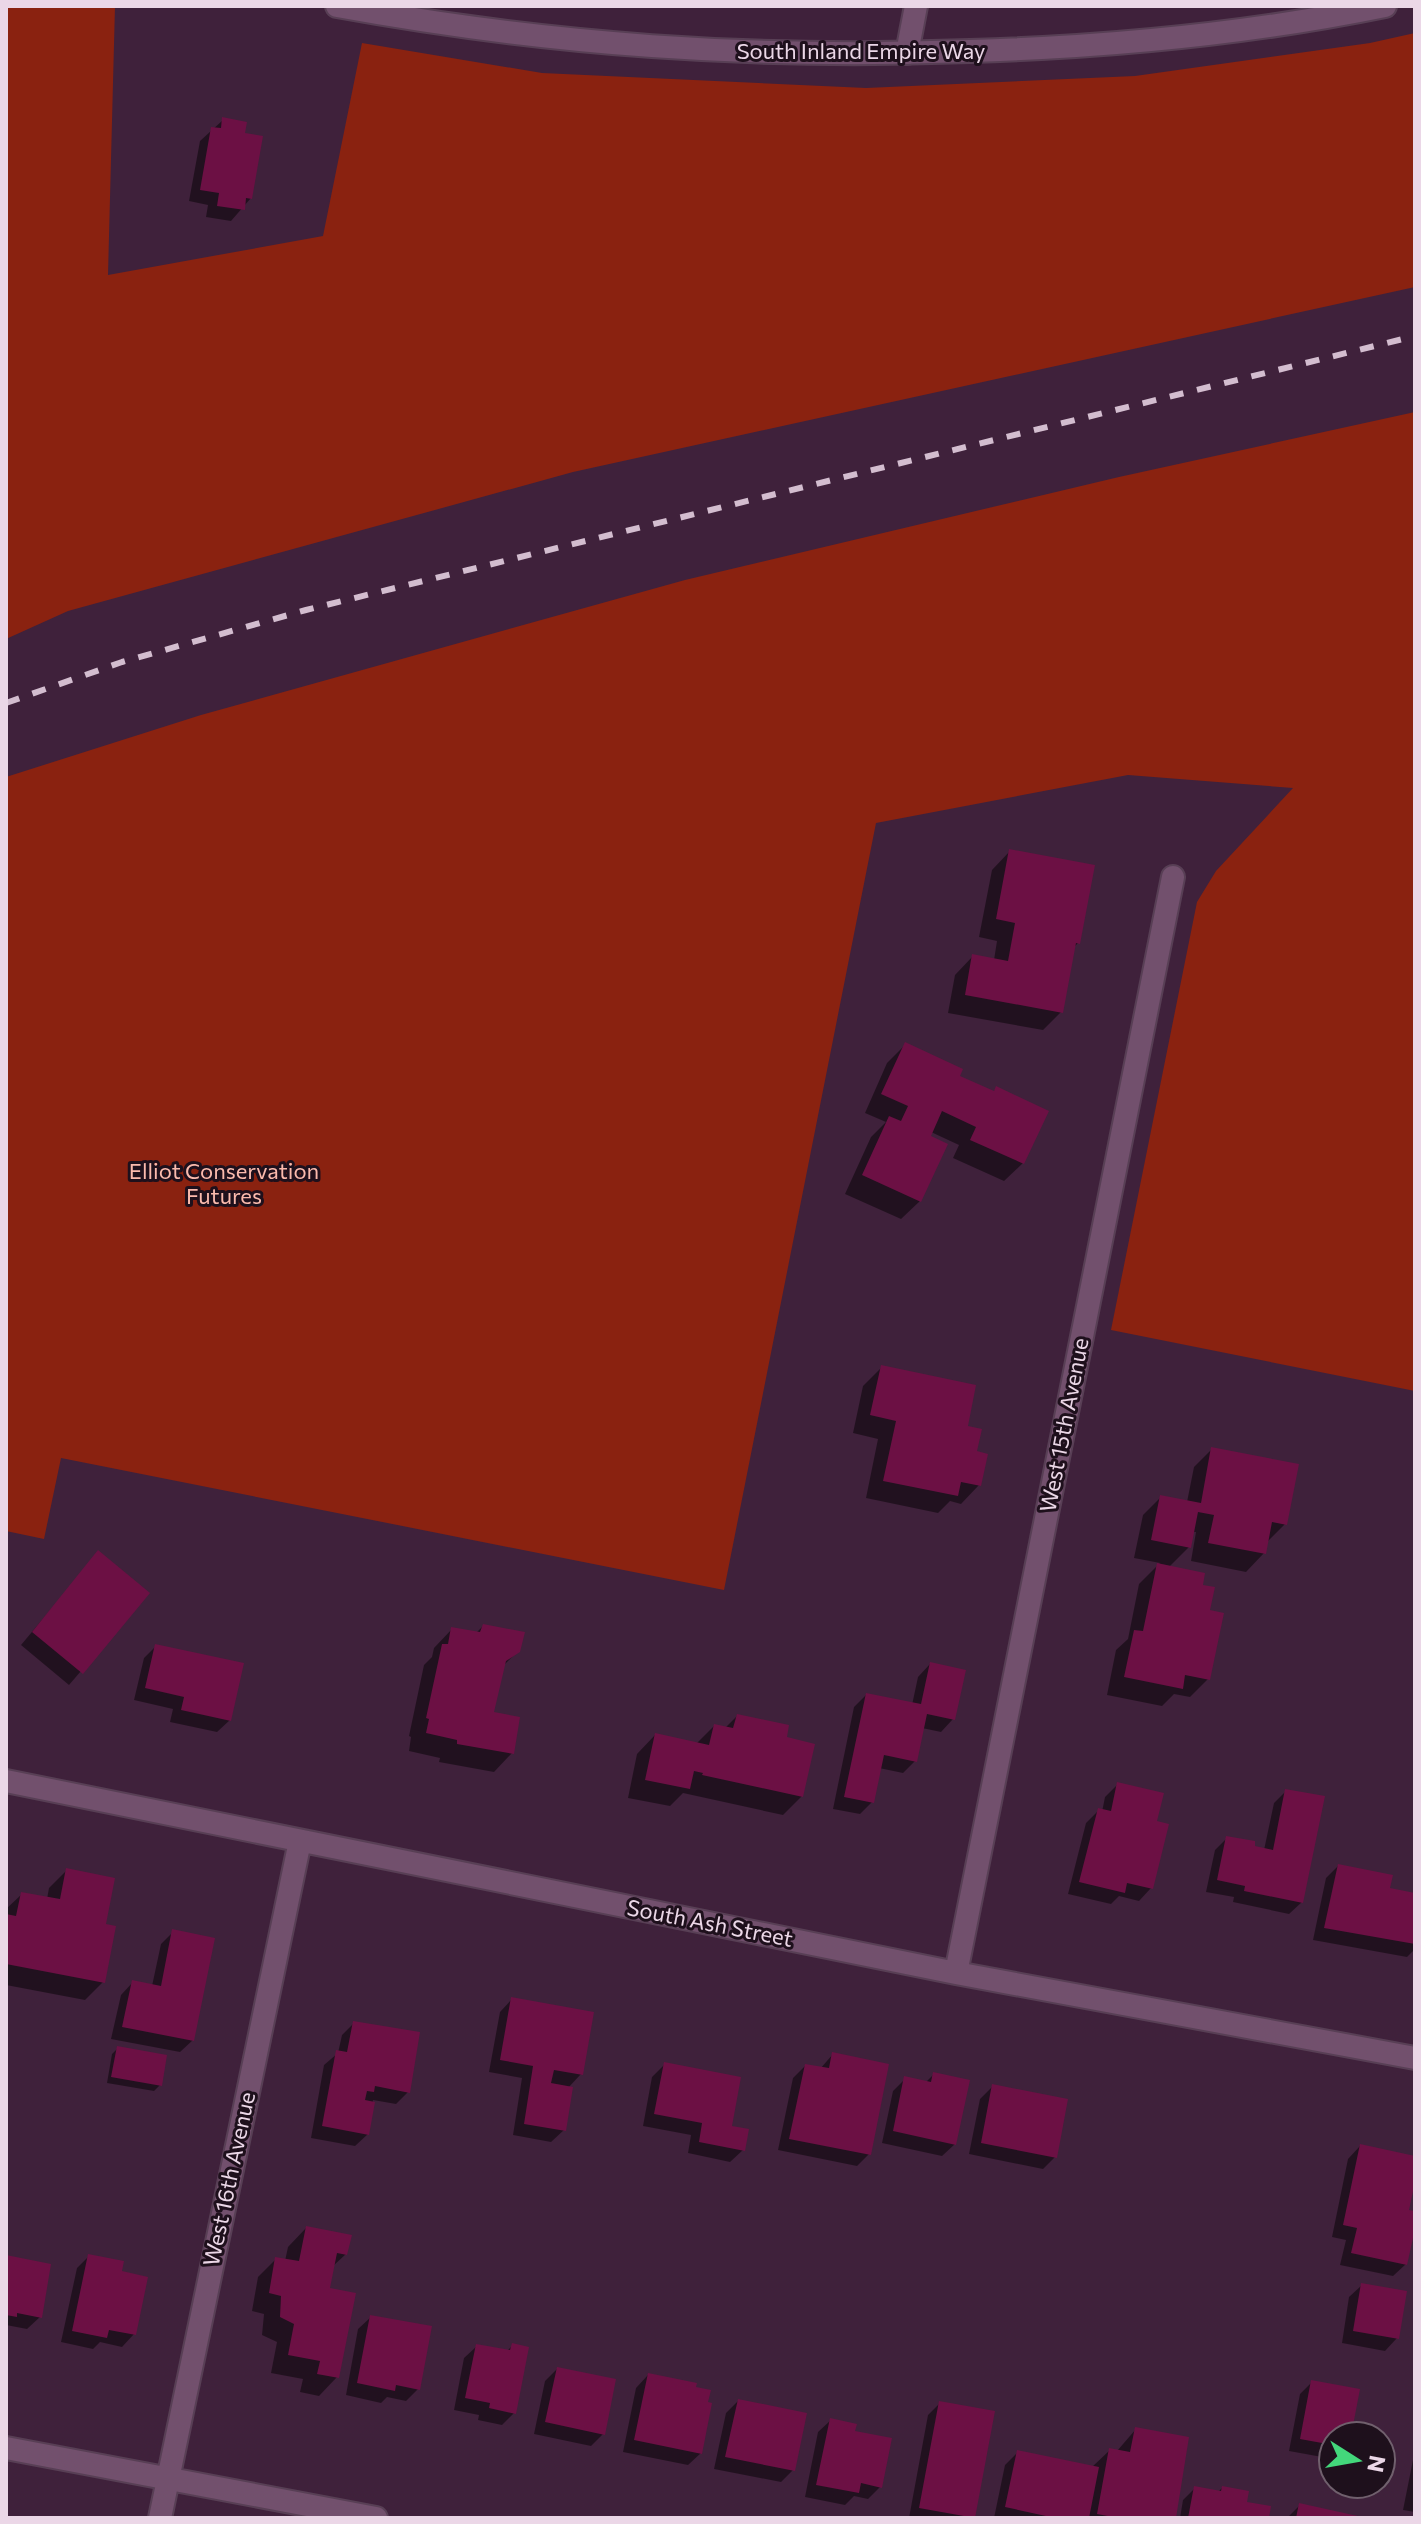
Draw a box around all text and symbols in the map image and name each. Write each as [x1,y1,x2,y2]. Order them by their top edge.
street label: South Inland Empire Way [737,37,985,64]
park label: Elliot Conservation Futures [129,1157,319,1209]
street label: West 15th Avenue [1033,1335,1094,1514]
street label: South Ash Street [625,1893,795,1952]
street label: West 16th Avenue [197,2089,260,2269]
north arrow [1317,2420,1397,2500]
text: N [1362,2453,1392,2475]

